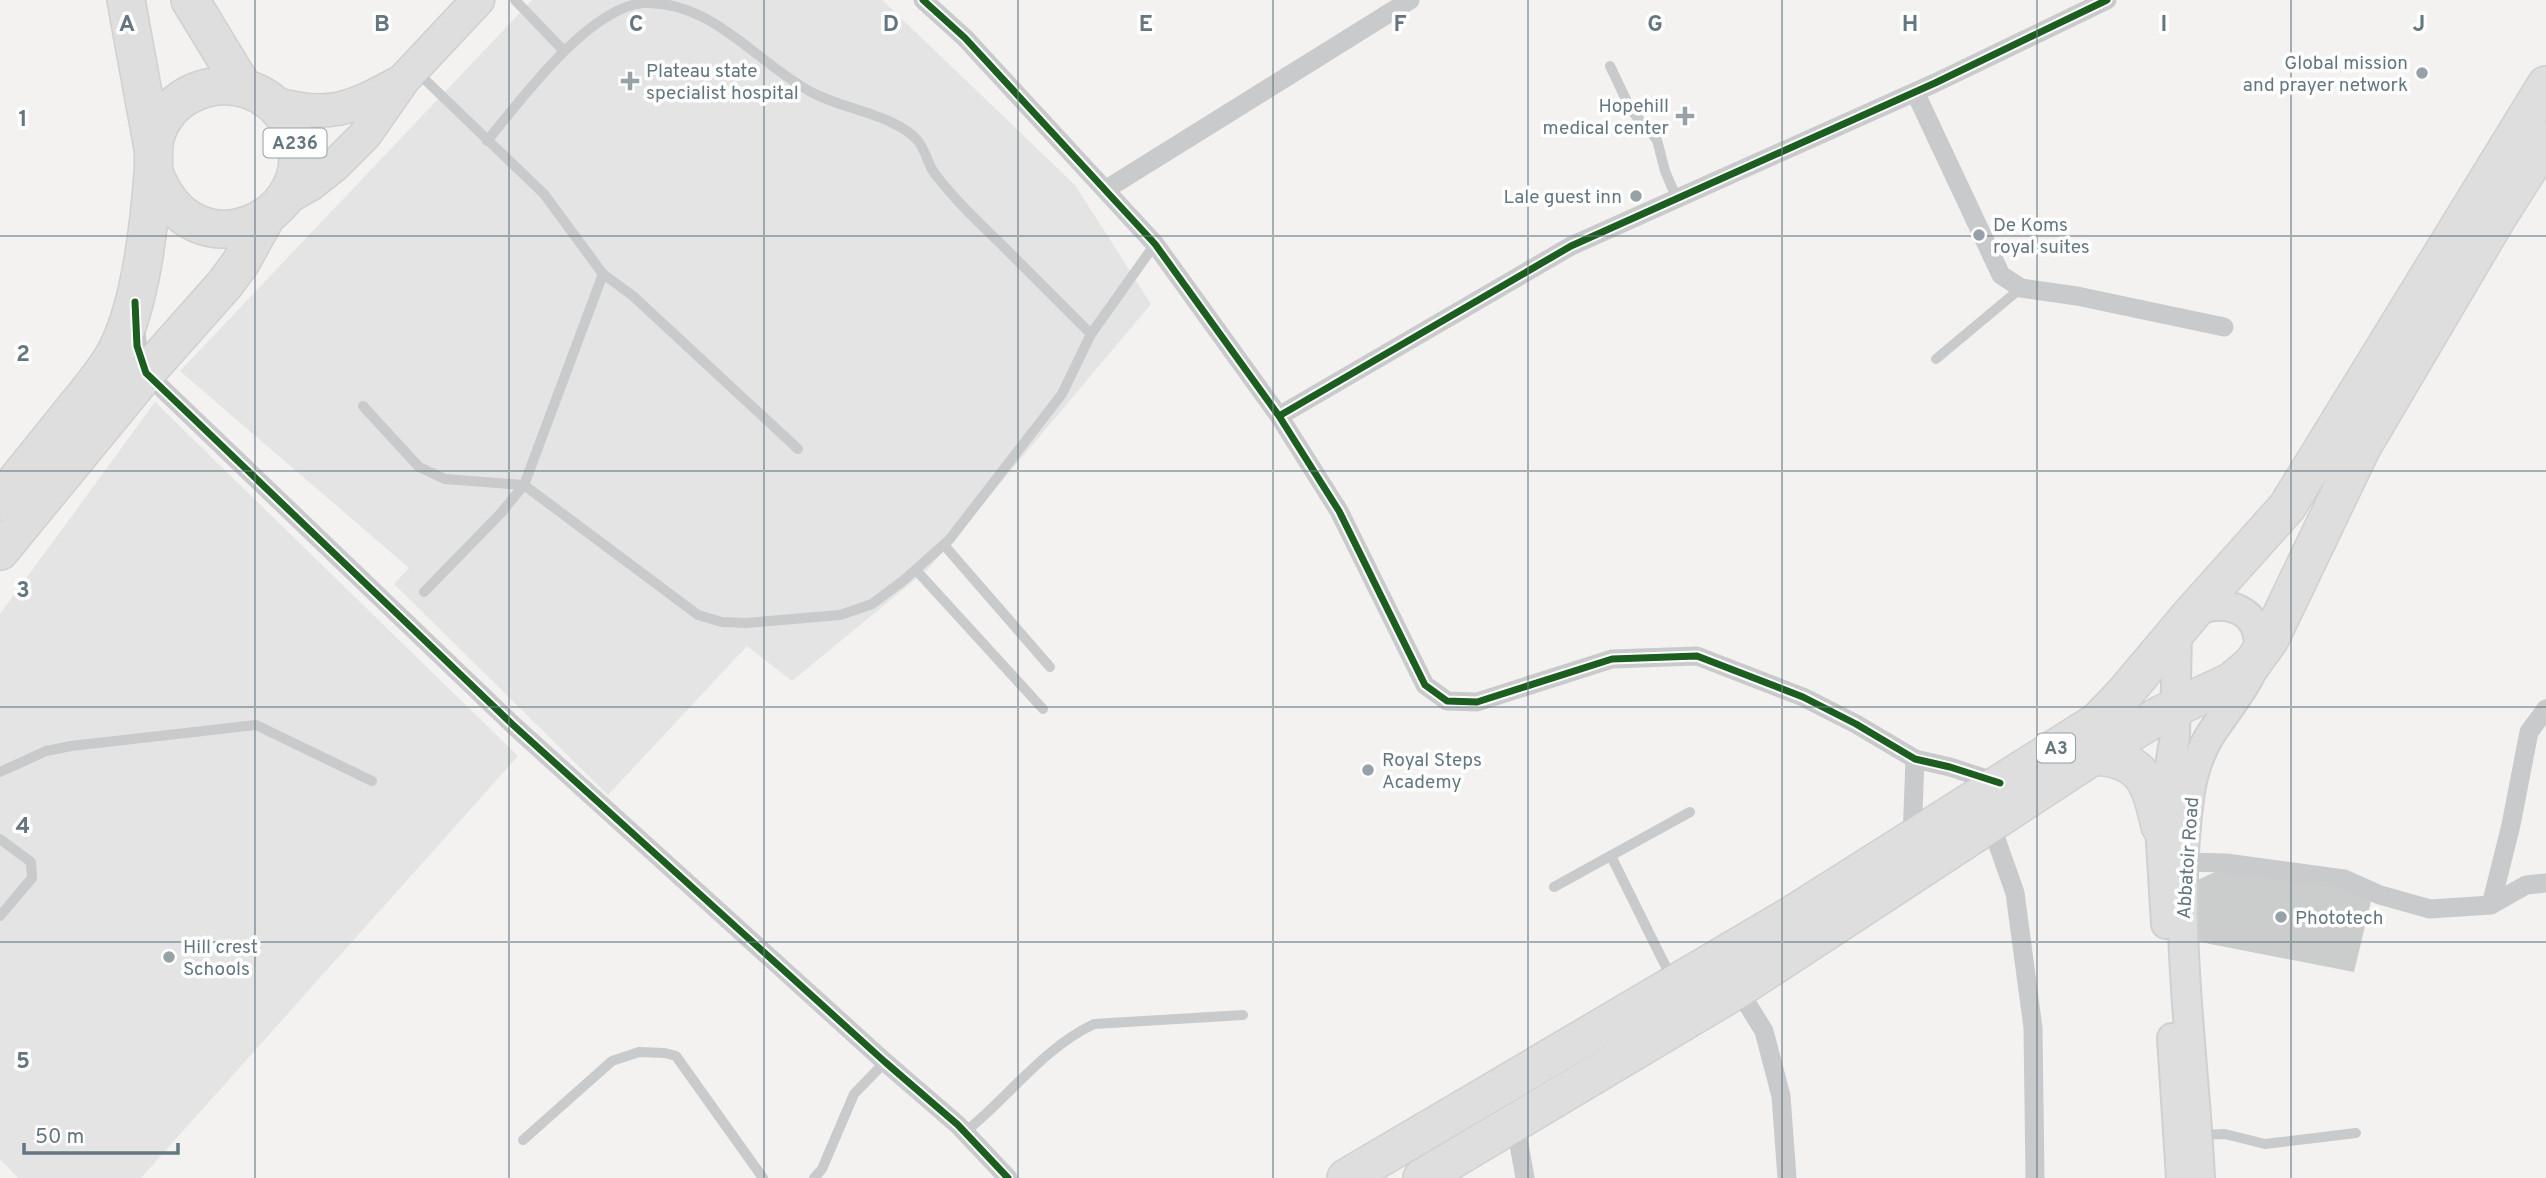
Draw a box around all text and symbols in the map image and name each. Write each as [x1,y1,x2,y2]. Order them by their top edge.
text: A [119,11,135,40]
text: B [374,11,390,40]
text: C [629,11,643,40]
text: D [883,11,899,40]
text: E [1139,11,1153,40]
text: F [1393,11,1407,40]
text: G [1647,11,1663,40]
text: H [1902,11,1918,40]
text: I [2161,11,2167,40]
text: J [2413,11,2425,40]
place label: Global mission and prayer network [2243,52,2408,98]
place label: Plateau state specialist hospital [646,60,799,106]
marker: Global mission and prayer network [2414,65,2430,81]
marker: Plateau state specialist hospital [620,71,640,91]
place label: Hopehill medical center [1543,95,1670,141]
text: 1 [18,106,28,135]
marker: Hopehill medical center [1675,106,1695,126]
road number: A236 [264,128,326,158]
place label: Lale guest inn [1504,186,1622,210]
marker: Lale guest inn [1628,188,1644,204]
place label: De Koms royal suites [1993,214,2090,260]
marker: De Koms royal suites [1971,227,1987,243]
text: 2 [16,341,30,370]
text: 3 [16,577,30,606]
road number: A3 [2037,734,2075,762]
place label: Royal Steps Academy [1382,749,1482,795]
marker: Royal Steps Academy [1360,762,1376,778]
street label: Abbatoir Road [2173,796,2205,920]
text: 4 [16,813,30,842]
place label: Phototech [2295,907,2384,931]
marker: Phototech [2273,909,2289,925]
place label: Hill crest Schools [183,936,258,982]
marker: Hill crest Schools [161,949,177,965]
text: 5 [16,1048,30,1077]
scale bar [24,1112,178,1156]
text: 50 m [35,1124,84,1151]

